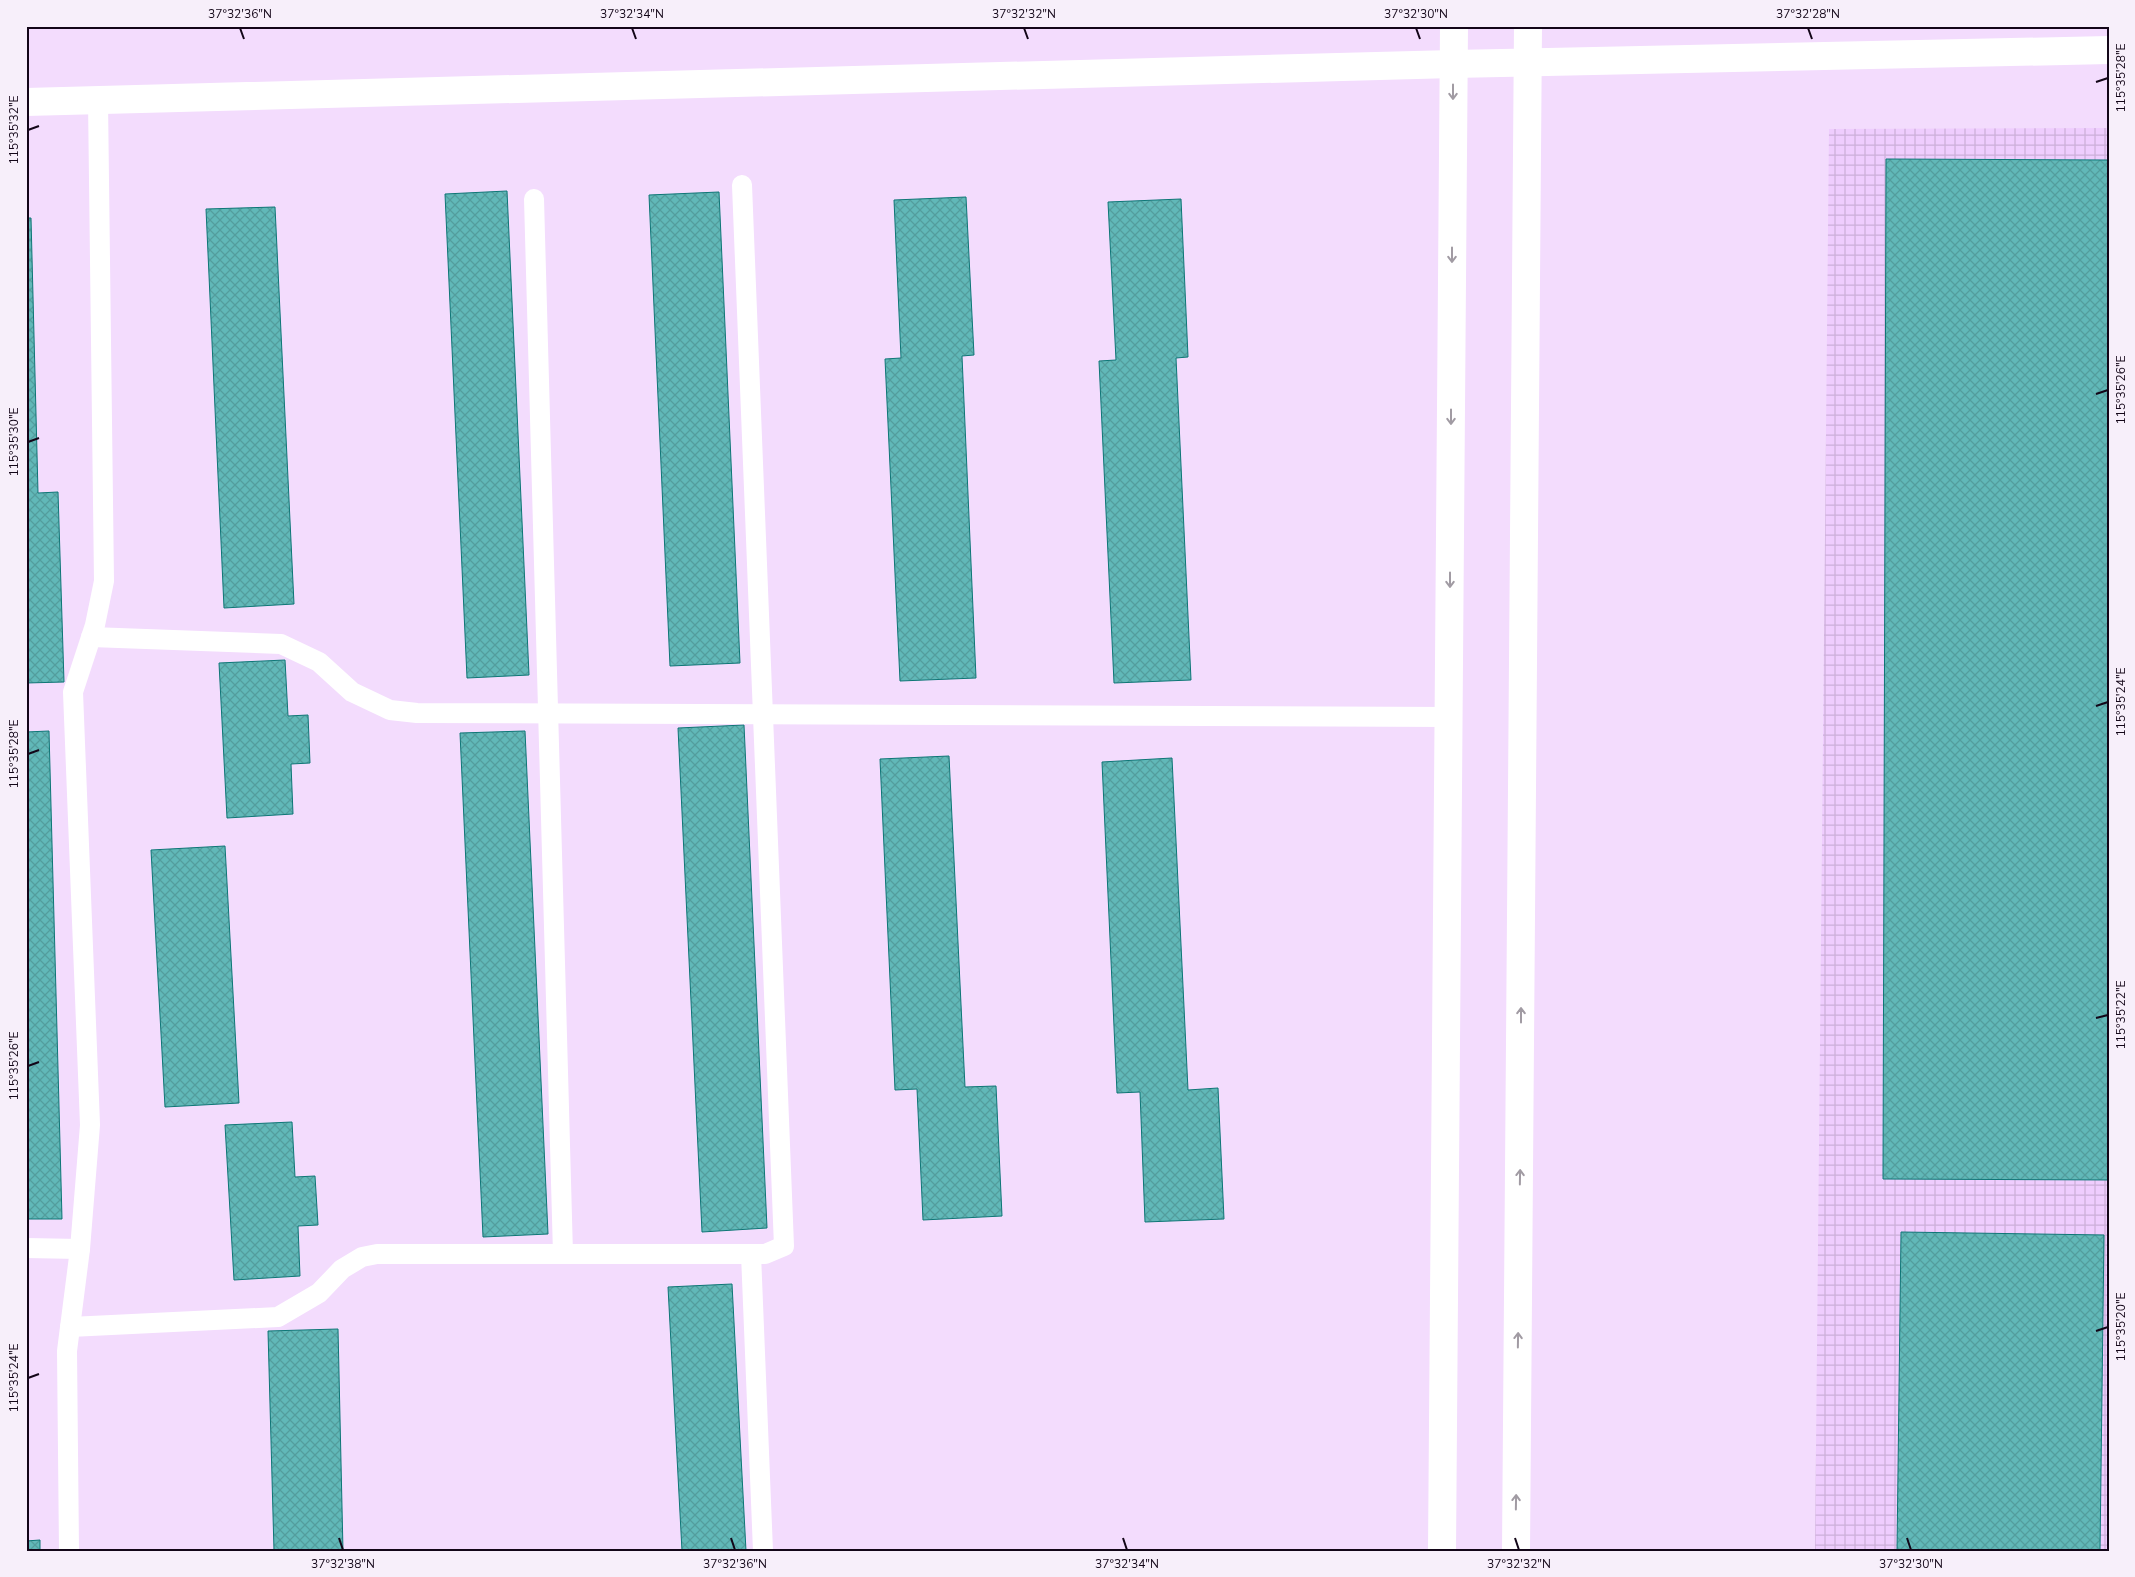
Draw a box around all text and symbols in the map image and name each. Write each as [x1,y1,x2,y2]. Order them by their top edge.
text: 37°32'36"N [208,6,272,22]
text: 37°32'34"N [600,6,664,22]
text: 37°32'32"N [992,6,1056,22]
text: 37°32'30"N [1384,6,1448,22]
text: 37°32'28"N [1776,6,1840,22]
text: 115°35'28"E [2113,43,2129,113]
one-way arrow [1448,84,1458,100]
text: 115°35'32"E [6,95,22,165]
one-way arrow [1447,246,1457,263]
text: 115°35'26"E [2113,355,2129,425]
text: 115°35'30"E [6,407,22,477]
one-way arrow [1446,409,1456,425]
one-way arrow [1445,572,1455,588]
text: 115°35'24"E [2113,667,2129,737]
text: 115°35'28"E [6,719,22,789]
text: 115°35'22"E [2113,980,2129,1050]
one-way arrow [1516,1007,1526,1023]
text: 115°35'26"E [6,1031,22,1101]
one-way arrow [1515,1169,1525,1186]
text: 115°35'20"E [2113,1292,2129,1362]
one-way arrow [1513,1332,1523,1348]
text: 115°35'24"E [6,1343,22,1413]
one-way arrow [1511,1494,1521,1510]
text: 37°32'38"N [311,1556,375,1572]
text: 37°32'36"N [703,1556,767,1572]
text: 37°32'34"N [1095,1556,1159,1572]
text: 37°32'32"N [1487,1556,1551,1572]
text: 37°32'30"N [1879,1556,1943,1572]

